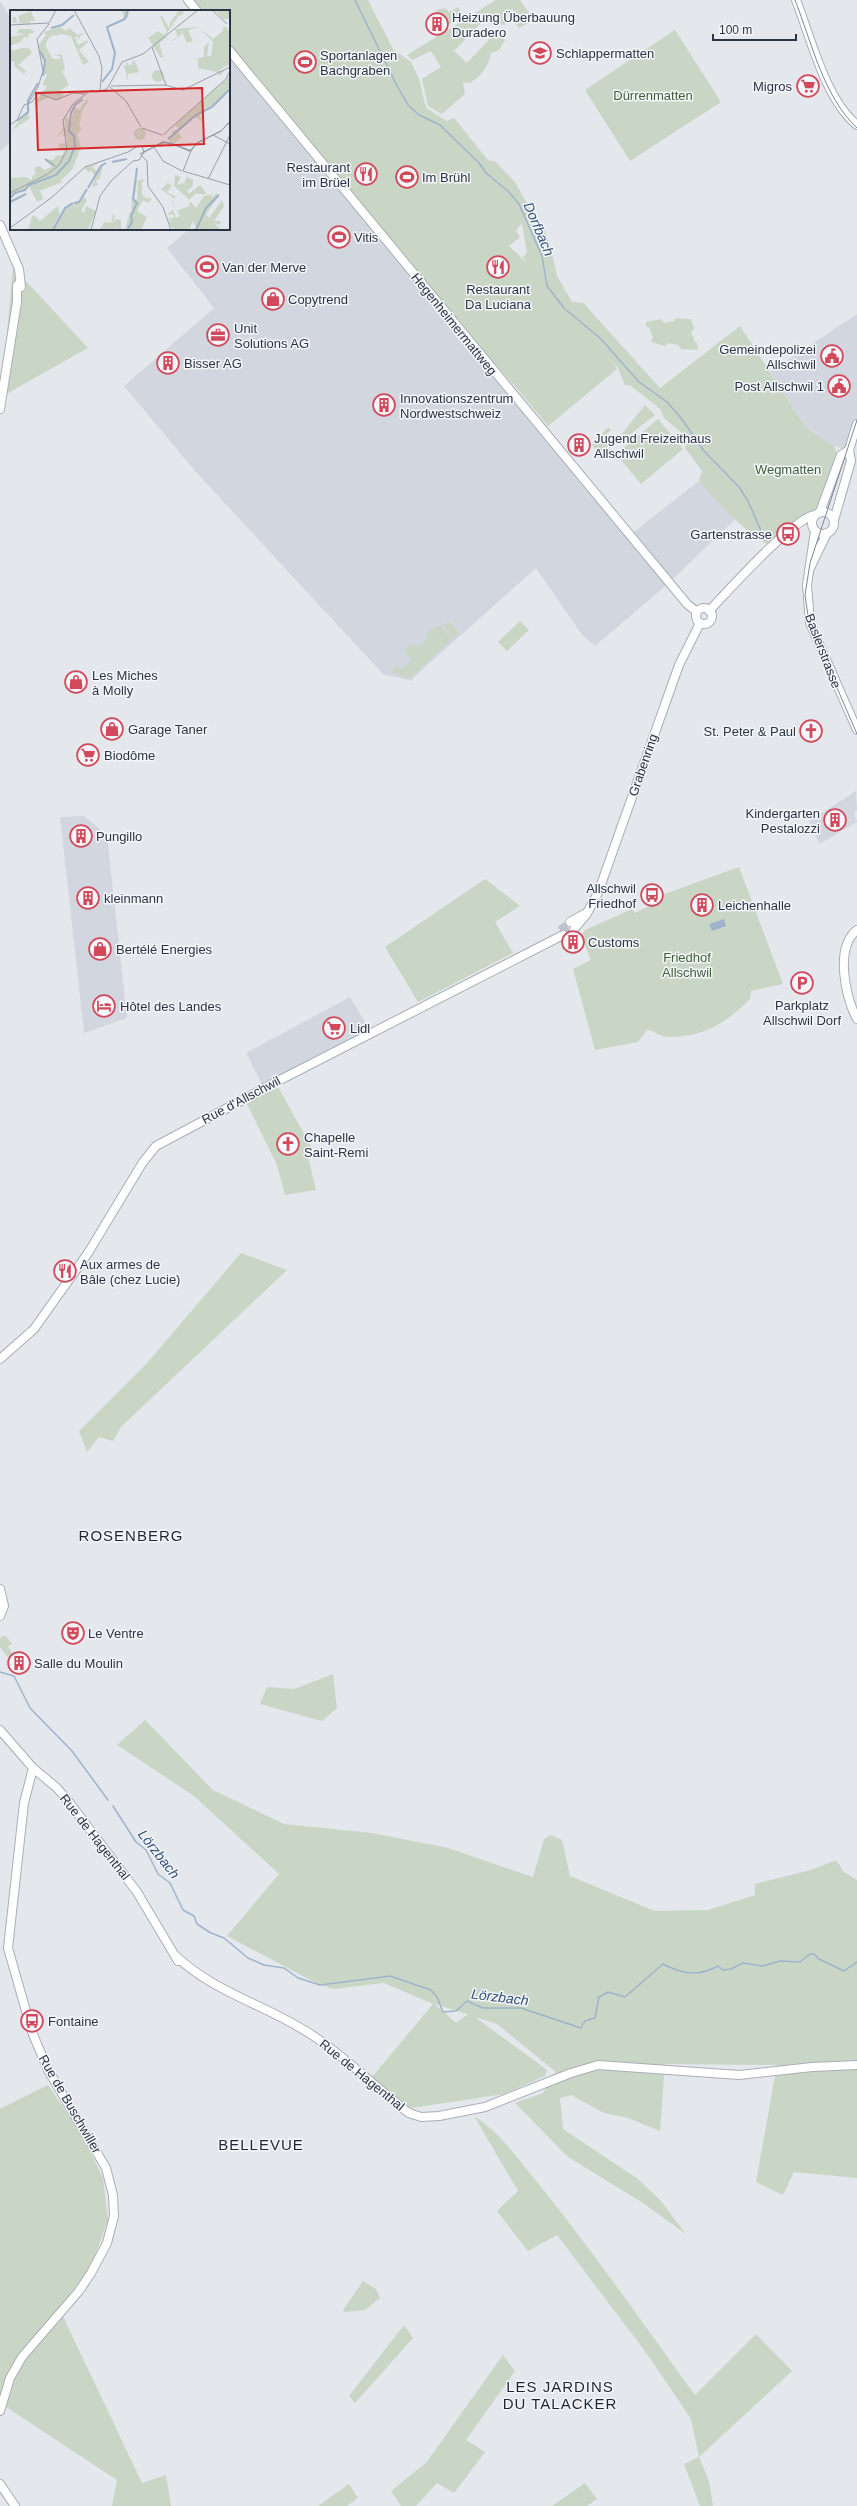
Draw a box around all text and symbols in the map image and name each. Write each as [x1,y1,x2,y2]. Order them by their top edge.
inset map [10,10,230,230]
place label: Heizung Überbauung Duradero [452,10,575,40]
building icon: Heizung Überbauung Duradero [424,11,450,37]
scale bar [713,16,796,42]
text: 100 m [719,23,752,37]
school or university icon: Schlappermatten [527,40,553,66]
place label: Schlappermatten [556,46,654,61]
place label: Sportanlagen Bachgraben [320,48,397,78]
sports icon: Sportanlagen Bachgraben [292,49,318,75]
supermarket icon: Migros [795,73,821,99]
place label: Migros [753,79,792,94]
park label: Dürrenmatten [613,88,693,103]
place label: Restaurant im Brüel [286,160,350,190]
restaurant icon: Restaurant im Brüel [353,161,379,187]
sports icon: Im Brühl [394,164,420,190]
place label: Im Brühl [422,170,471,185]
water label: Dorfbach [521,200,558,258]
sports icon: Vitis [326,224,352,250]
place label: Vitis [354,230,379,245]
sports icon: Van der Merve [194,254,220,280]
restaurant icon: Restaurant Da Luciana [485,254,511,280]
place label: Van der Merve [222,260,306,275]
street label: Hegenheimermattweg [408,270,500,378]
place label: Restaurant Da Luciana [465,282,532,312]
shop icon: Copytrend [260,286,286,312]
place label: Copytrend [288,292,348,307]
place label: Unit Solutions AG [234,321,309,351]
office icon: Unit Solutions AG [205,322,231,348]
place label: Gemeindepolizei Allschwil [719,342,816,372]
public building icon: Gemeindepolizei Allschwil [819,343,845,369]
building icon: Bisser AG [155,350,181,376]
place label: Bisser AG [184,356,242,371]
public building icon: Post Allschwil 1 [826,373,852,399]
place label: Post Allschwil 1 [734,379,824,394]
place label: Innovationszentrum Nordwestschweiz [400,391,513,421]
building icon: Innovationszentrum Nordwestschweiz [371,392,397,418]
place label: Jugend Freizeithaus Allschwil [594,431,712,461]
building icon: Jugend Freizeithaus Allschwil [566,432,592,458]
park label: Wegmatten [755,462,821,477]
bus stop icon: Gartenstrasse [775,521,801,547]
place label: Gartenstrasse [690,527,772,542]
street label: Baslerstrasse [802,612,844,690]
place label: Les Miches à Molly [92,668,158,698]
shop icon: Les Miches à Molly [63,669,89,695]
shop icon: Garage Taner [99,716,125,742]
church icon: St. Peter & Paul [798,718,824,744]
place label: Garage Taner [128,722,208,737]
place label: St. Peter & Paul [704,724,796,739]
street label: Grabenring [625,732,661,798]
supermarket icon: Biodôme [75,742,101,768]
place label: Biodôme [104,748,155,763]
place label: Kindergarten Pestalozzi [746,806,820,836]
building icon: Kindergarten Pestalozzi [822,807,848,833]
building icon: Pungillo [68,823,94,849]
place label: Pungillo [96,829,142,844]
place label: Allschwil Friedhof [586,881,636,911]
bus stop icon: Allschwil Friedhof [639,882,665,908]
building icon: kleinmann [75,885,101,911]
place label: kleinmann [104,891,163,906]
building icon: Leichenhalle [689,892,715,918]
place label: Leichenhalle [718,898,791,913]
building icon: Customs [560,929,586,955]
place label: Customs [588,935,640,950]
shop icon: Bertélé Energies [87,936,113,962]
place label: Bertélé Energies [116,942,213,957]
park label: Friedhof Allschwil [662,950,712,980]
parking icon: Parkplatz Allschwil Dorf [789,970,815,996]
hotel icon: Hôtel des Landes [91,993,117,1019]
place label: Parkplatz Allschwil Dorf [763,998,841,1028]
place label: Hôtel des Landes [120,999,222,1014]
supermarket icon: Lidl [321,1015,347,1041]
place label: Lidl [350,1021,370,1036]
street label: Rue d'Allschwil [199,1073,283,1127]
place label: Chapelle Saint-Remi [304,1130,368,1160]
church icon: Chapelle Saint-Remi [275,1131,301,1157]
place label: Aux armes de Bâle (chez Lucie) [80,1257,180,1287]
restaurant icon: Aux armes de Bâle (chez Lucie) [52,1258,78,1284]
district label: ROSENBERG [79,1527,183,1544]
theatre icon: Le Ventre [60,1620,86,1646]
place label: Le Ventre [88,1626,144,1641]
building icon: Salle du Moulin [6,1650,32,1676]
place label: Salle du Moulin [34,1656,123,1671]
street label: Rue de Hagenthal [57,1791,133,1883]
water label: Lörzbach [135,1826,183,1882]
water label: Lörzbach [470,1986,530,2008]
bus stop icon: Fontaine [19,2008,45,2034]
place label: Fontaine [48,2014,99,2029]
street label: Rue de Hagenthal [317,2036,408,2114]
street label: Rue de Buschwiller [36,2052,105,2157]
district label: BELLEVUE [218,2136,304,2153]
district label: LES JARDINS DU TALACKER [503,2378,617,2412]

